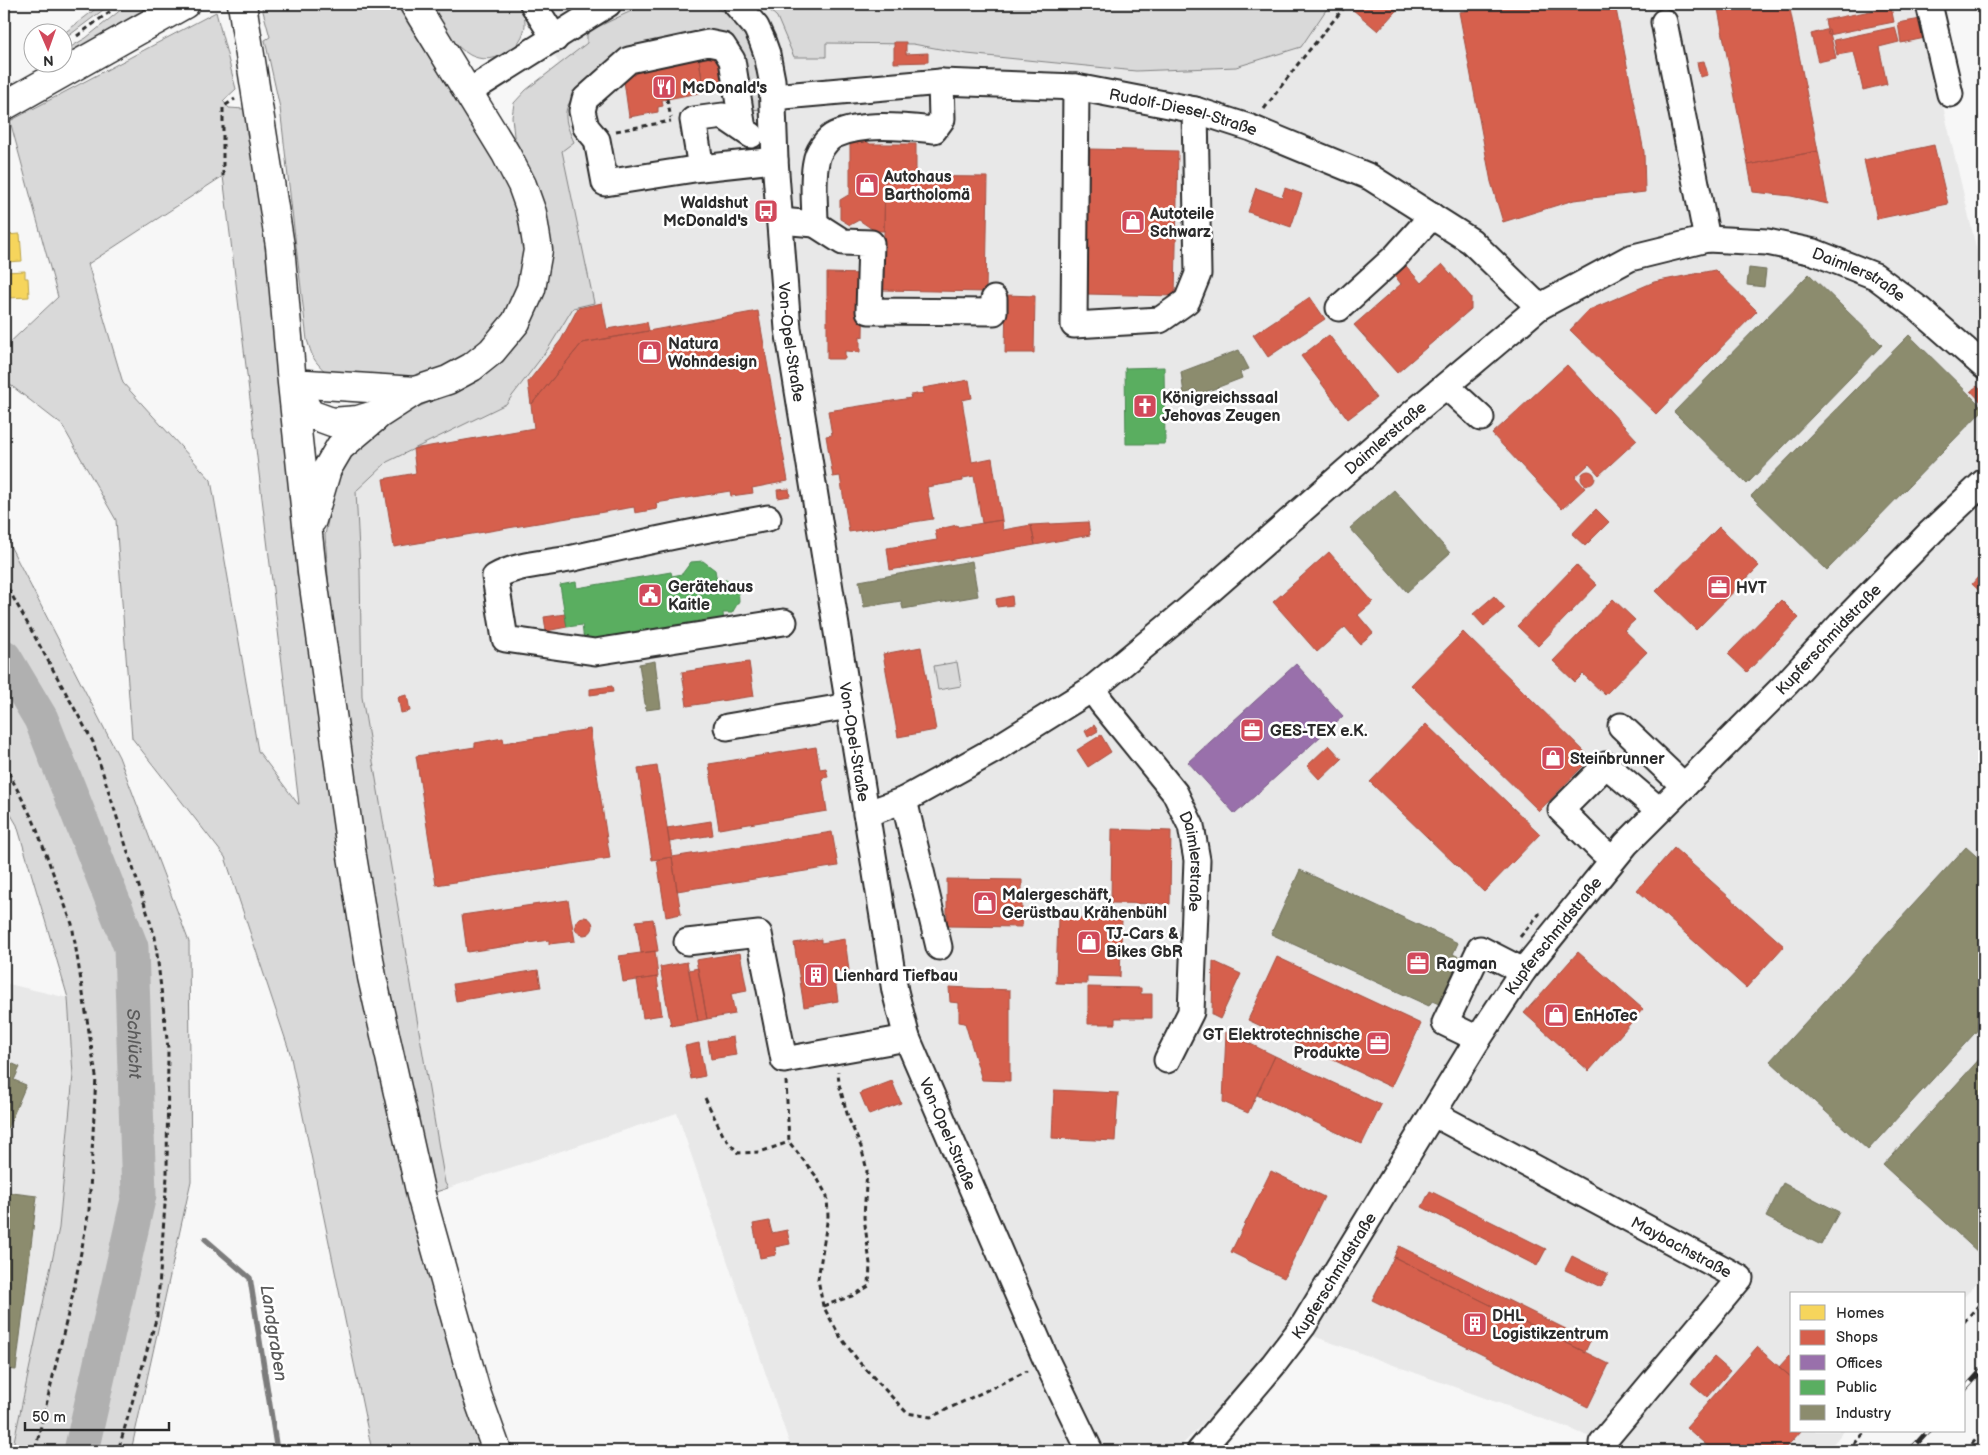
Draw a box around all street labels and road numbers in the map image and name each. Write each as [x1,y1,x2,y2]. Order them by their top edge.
street label: Rudolf-Diesel-Straße [1107,86,1260,141]
street label: Daimlerstraße [1809,244,1909,307]
street label: Von-Opel-Straße [773,282,808,404]
street label: Daimlerstraße [1341,398,1431,479]
street label: Kupferschmidstraße [1773,580,1886,700]
street label: Von-Opel-Straße [834,681,872,804]
street label: Daimlerstraße [1174,808,1205,913]
street label: Kupferschmidstraße [1502,873,1607,999]
street label: Von-Opel-Straße [914,1075,980,1194]
street label: Kupferschmidstraße [1288,1209,1381,1343]
street label: Maybachstraße [1627,1213,1735,1283]

